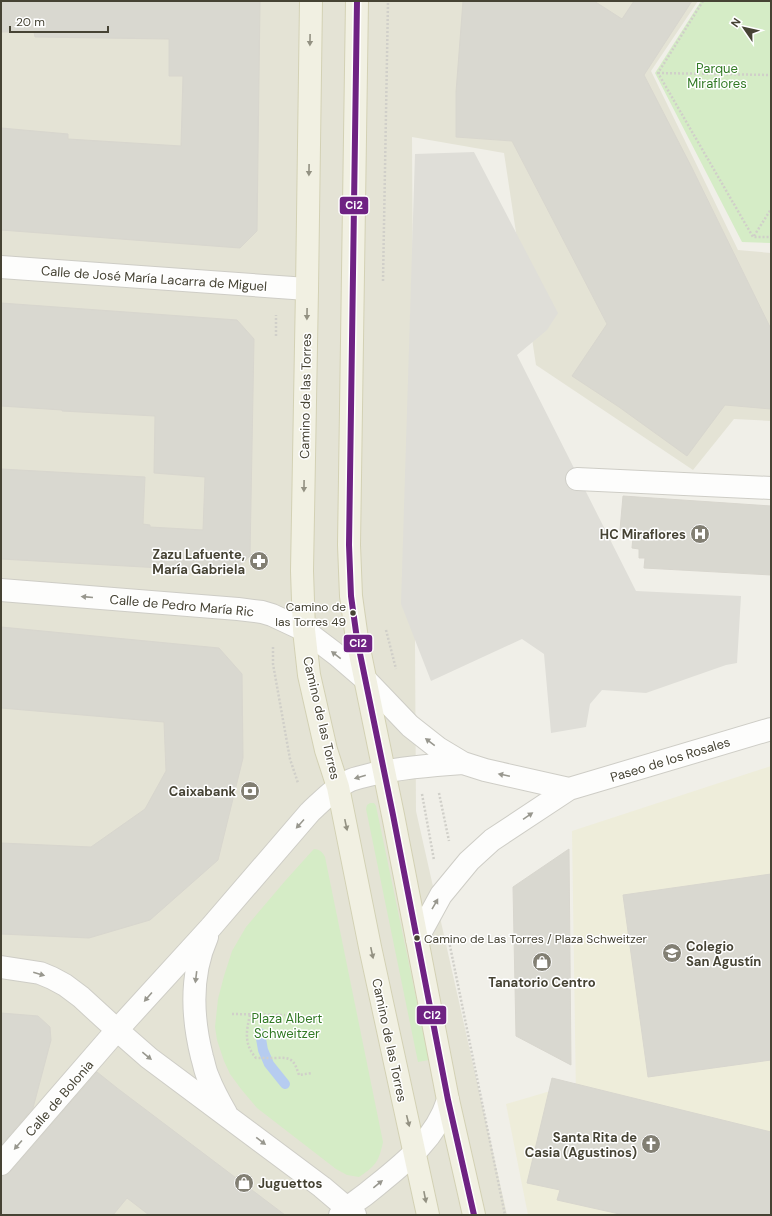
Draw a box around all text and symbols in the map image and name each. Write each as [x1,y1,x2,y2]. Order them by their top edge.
scale bar [10,8,108,34]
north arrow [724,8,764,48]
text: 20 m [16,14,45,30]
text: N [728,15,744,30]
one-way arrow [307,34,313,47]
park label: Parque Miraflores [687,60,747,92]
one-way arrow [306,164,312,177]
line badge: Ci2 [339,196,369,215]
text: Ci2 [345,198,363,212]
street label: Calle de José María Lacarra de Miguel [40,262,268,295]
one-way arrow [304,308,310,321]
street label: Camino de las Torres [296,333,315,459]
one-way arrow [301,480,307,493]
hospital icon: HC Miraflores [689,523,711,545]
place label: HC Miraflores [600,526,686,543]
place label: Zazu Lafuente, María Gabriela [152,546,245,578]
pharmacy icon: Zazu Lafuente, María Gabriela [248,550,270,572]
street label: Calle de Pedro María Ric [109,591,255,620]
one-way arrow [81,594,93,601]
place label: Camino de las Torres 49 [275,599,346,630]
marker: Camino de las Torres 49 [348,608,358,618]
line badge: Ci2 [343,634,373,653]
text: Ci2 [349,636,367,650]
one-way arrow [331,650,342,659]
street label: Camino de las Torres [299,655,344,781]
street label: Paseo de los Rosales [608,733,732,786]
one-way arrow [425,738,436,746]
one-way arrow [498,771,510,777]
one-way arrow [354,775,367,781]
bank icon: Caixabank [239,780,261,802]
place label: Caixabank [169,783,236,800]
one-way arrow [523,812,534,819]
one-way arrow [295,819,304,829]
one-way arrow [343,819,349,832]
one-way arrow [432,898,439,910]
place label: Camino de Las Torres / Plaza Schweitzer [424,931,648,947]
marker: Camino de Las Torres / Plaza Schweitzer [412,933,422,943]
place label: Colegio San Agustín [686,938,761,970]
school or university icon: Colegio San Agustín [661,942,683,964]
one-way arrow [369,947,375,959]
shop icon: Tanatorio Centro [531,951,553,973]
one-way arrow [34,971,46,977]
one-way arrow [192,971,199,983]
place label: Tanatorio Centro [488,974,596,991]
street label: Camino de las Torres [368,977,411,1103]
one-way arrow [143,992,152,1003]
line badge: Ci2 [416,1005,447,1025]
text: Ci2 [423,1008,441,1022]
park label: Plaza Albert Schweitzer [252,1010,322,1042]
one-way arrow [141,1051,152,1060]
street label: Calle de Bolonia [22,1057,97,1140]
one-way arrow [405,1115,411,1127]
place label: Santa Rita de Casia (Agustinos) [525,1129,637,1161]
church icon: Santa Rita de Casia (Agustinos) [640,1133,662,1155]
one-way arrow [255,1137,266,1146]
one-way arrow [14,1139,23,1150]
shop icon: Juguettos [233,1172,255,1194]
place label: Juguettos [258,1175,323,1192]
one-way arrow [372,1180,383,1189]
one-way arrow [422,1191,428,1203]

